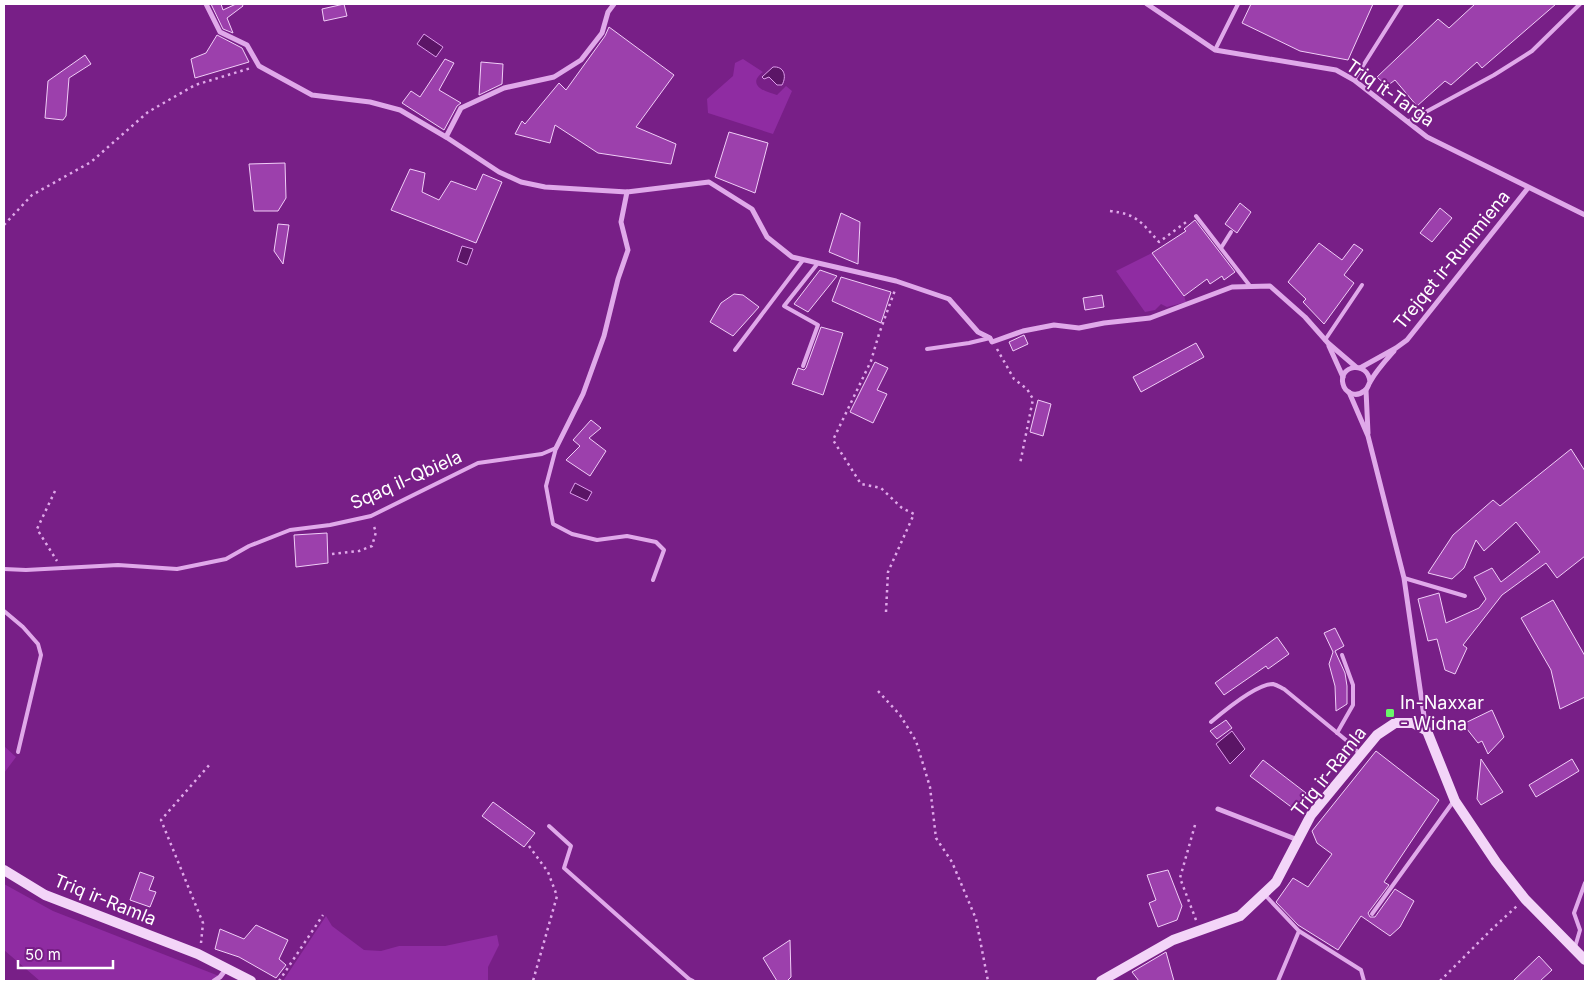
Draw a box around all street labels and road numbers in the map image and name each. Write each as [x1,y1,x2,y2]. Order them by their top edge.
street label: Triq it-Tarġa [1342,54,1438,131]
street label: Trejqet ir-Rummiena [1389,186,1514,333]
street label: Sqaq il-Qbiela [347,446,465,514]
street label: Triq ir-Ramla [1287,722,1370,821]
street label: Triq ir-Ramla [51,869,159,930]

